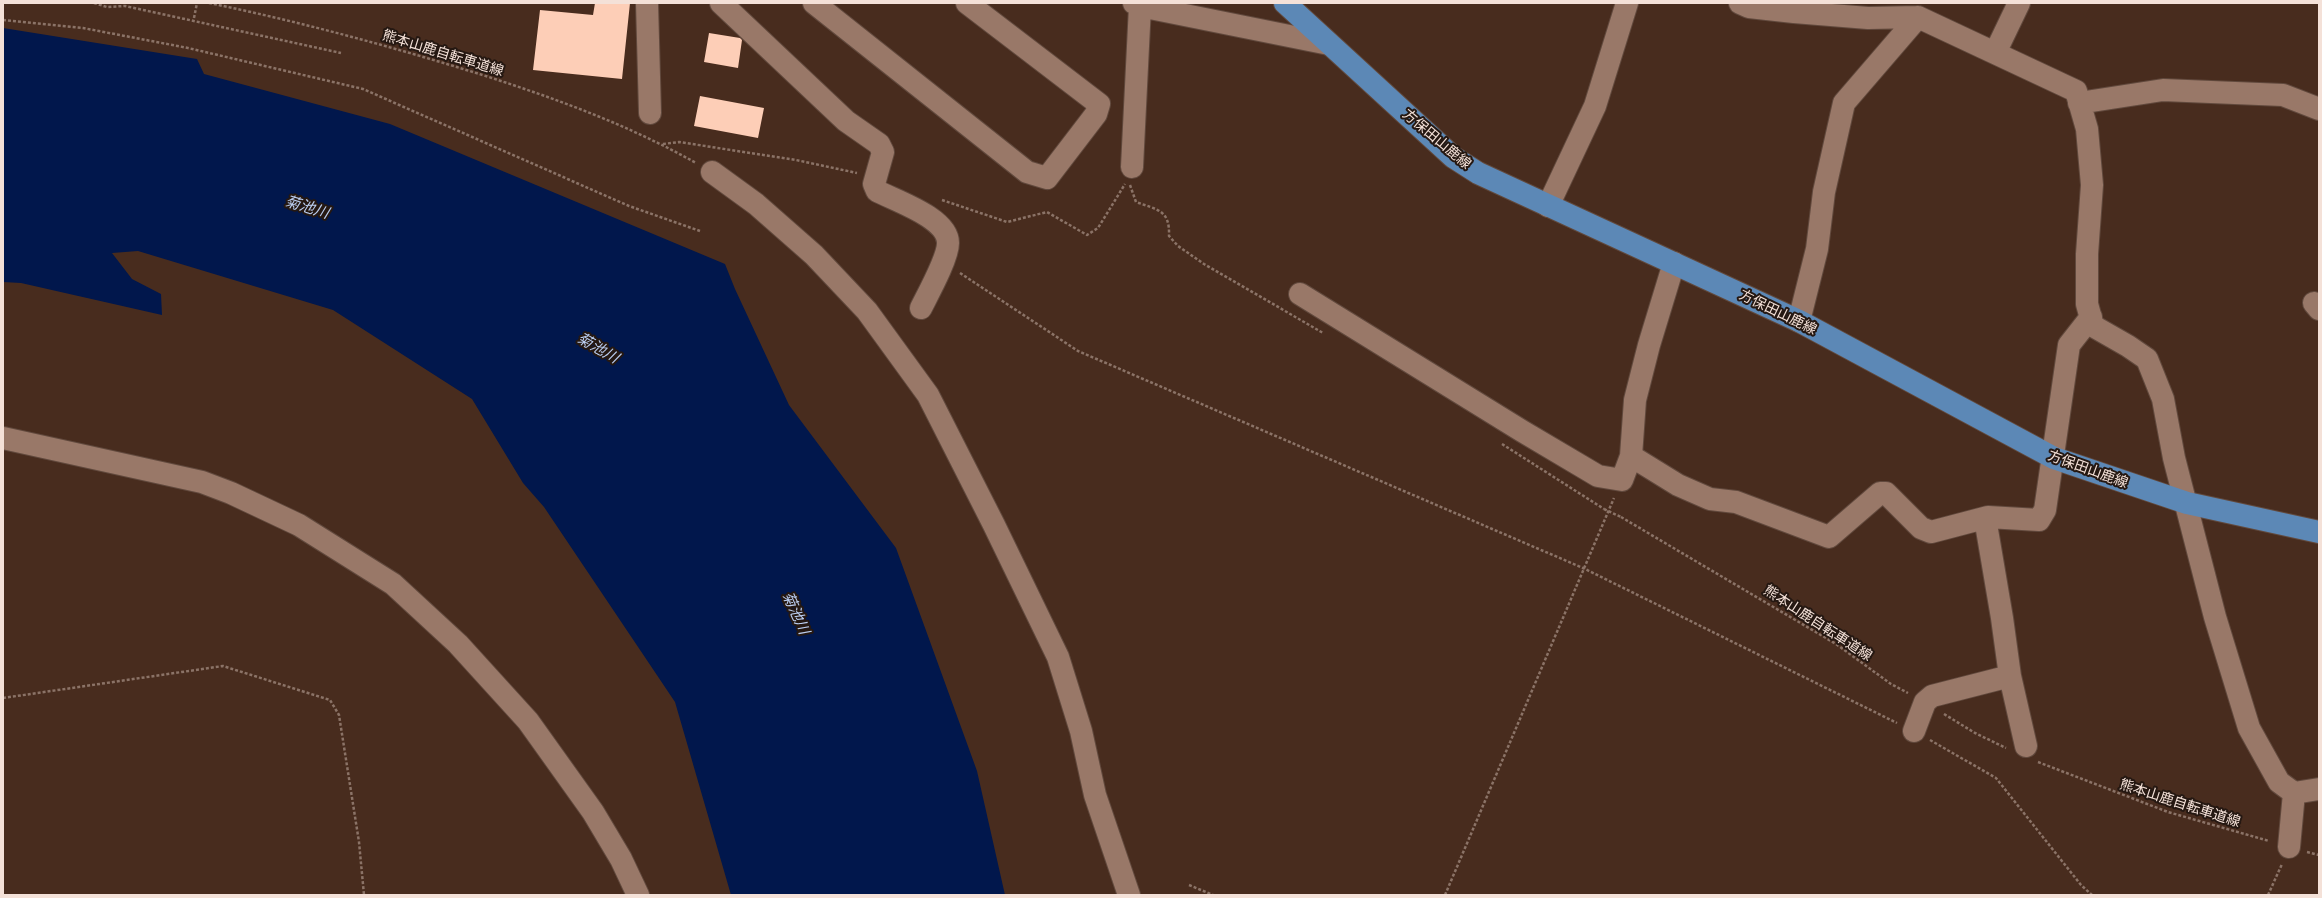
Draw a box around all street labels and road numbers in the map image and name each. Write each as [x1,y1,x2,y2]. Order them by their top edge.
street label: 熊本山鹿自転車道線 [380,27,506,79]
street label: 方保田山鹿線 [1399,106,1475,172]
street label: 方保田山鹿線 [1737,286,1819,338]
street label: 方保田山鹿線 [2046,447,2130,491]
street label: 熊本山鹿自転車道線 [1761,582,1875,664]
street label: 熊本山鹿自転車道線 [2117,776,2243,830]

